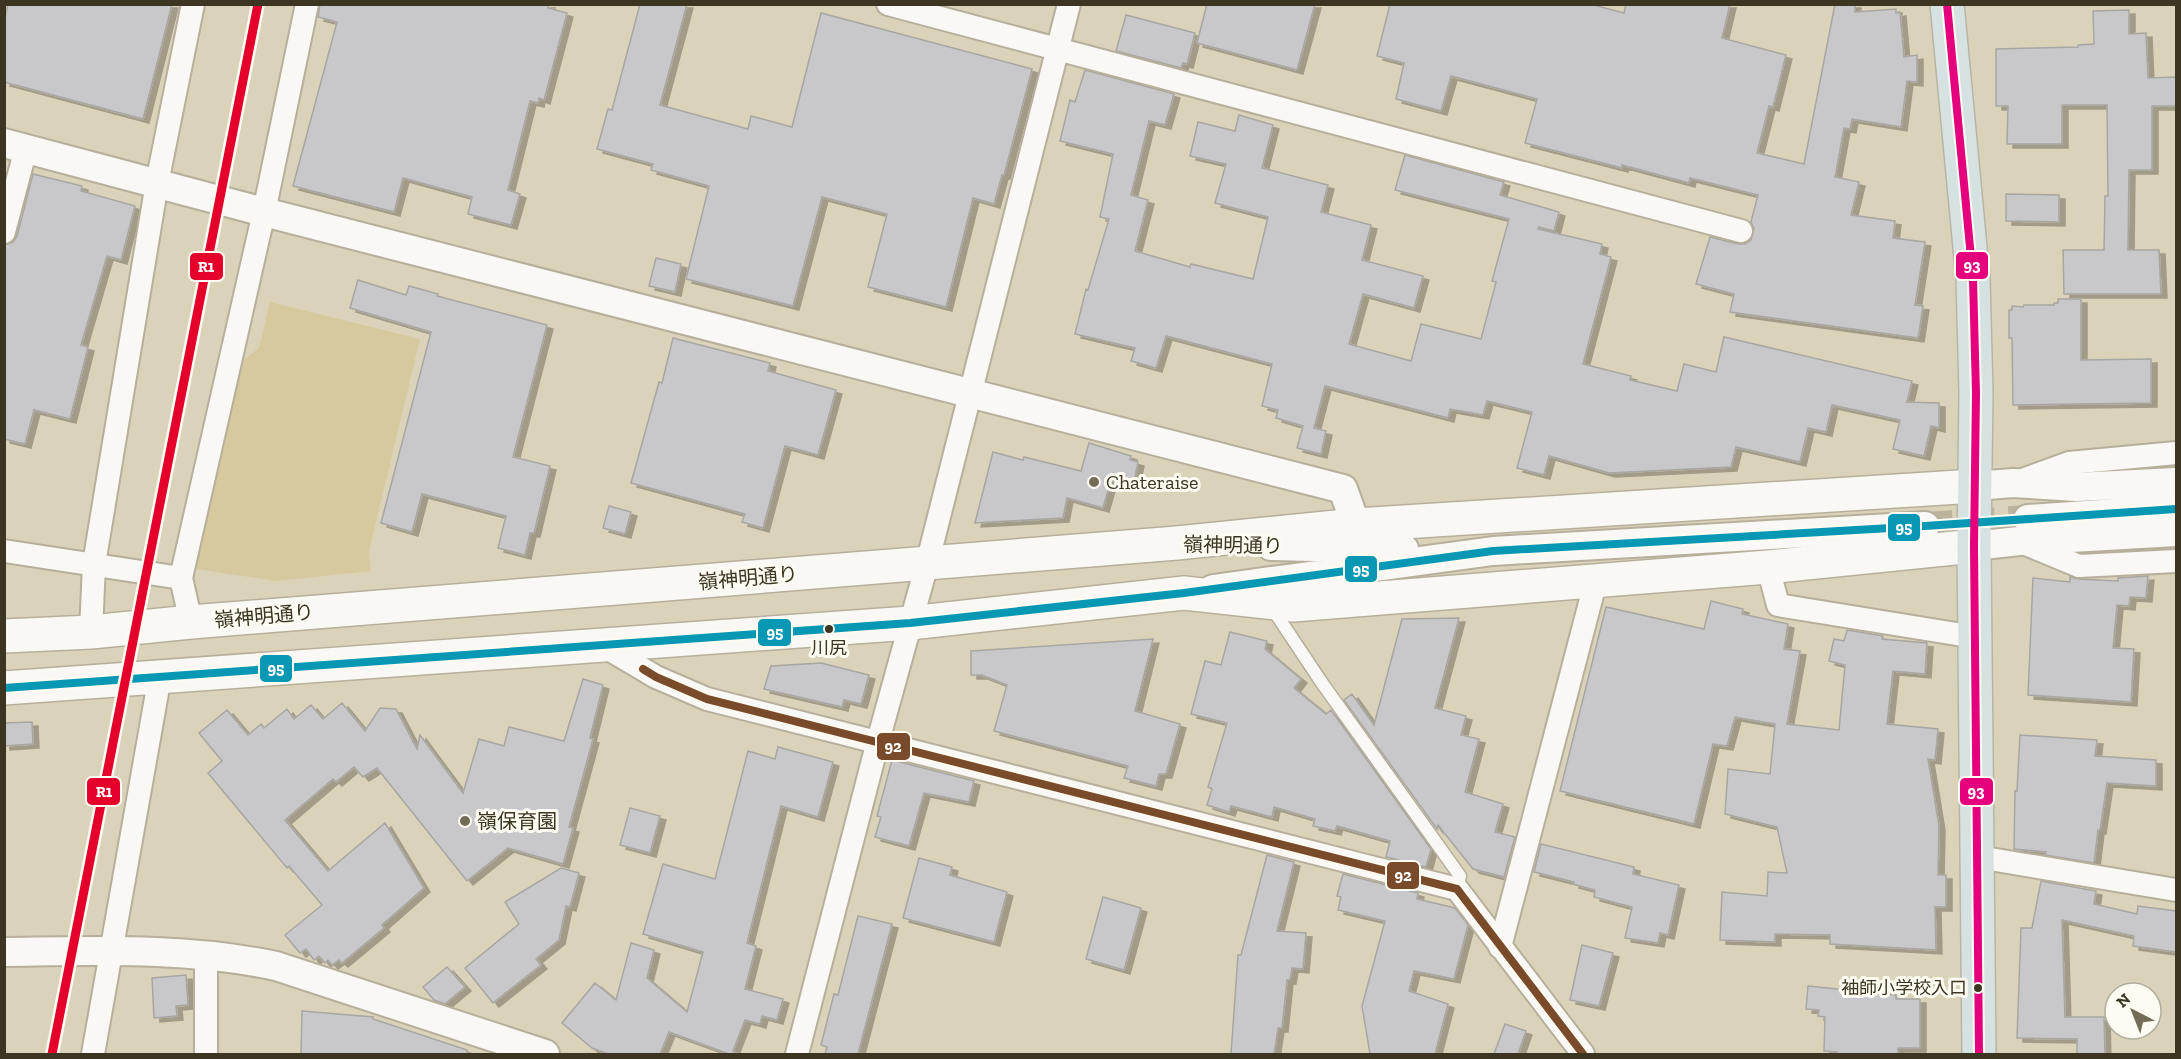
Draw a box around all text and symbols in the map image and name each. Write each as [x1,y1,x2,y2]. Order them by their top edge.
line badge: 93 [1955,251,1989,280]
line badge: R1 [189,252,224,281]
text: 93 [1963,256,1981,275]
text: R1 [198,257,215,276]
place label: Chateraise [1106,470,1198,494]
marker: Chateraise [1087,475,1101,489]
line badge: 95 [1887,513,1921,542]
text: 95 [1896,518,1912,537]
street label: 嶺神明通り [1183,532,1283,558]
line badge: 95 [1344,555,1378,583]
text: 95 [1353,560,1369,579]
street label: 嶺神明通り [697,562,799,594]
street label: 嶺神明通り [213,600,315,632]
line badge: 95 [757,618,792,647]
text: 95 [767,623,783,642]
marker: 川尻 [823,623,835,635]
place label: 川尻 [811,637,847,659]
line badge: 95 [259,654,293,683]
text: 95 [268,659,284,678]
line badge: 92 [876,732,911,761]
text: 92 [884,737,902,756]
line badge: R1 [86,777,121,806]
line badge: 93 [1959,777,1994,806]
text: R1 [96,782,113,801]
text: 93 [1967,782,1985,801]
place label: 嶺保育園 [477,809,557,833]
marker: 嶺保育園 [458,814,472,828]
line badge: 92 [1386,861,1420,890]
text: 92 [1394,866,1412,885]
place label: 袖師小学校入口 [1841,977,1967,999]
north arrow [2103,981,2163,1041]
marker: 袖師小学校入口 [1972,982,1984,994]
text: N [2112,989,2134,1011]

